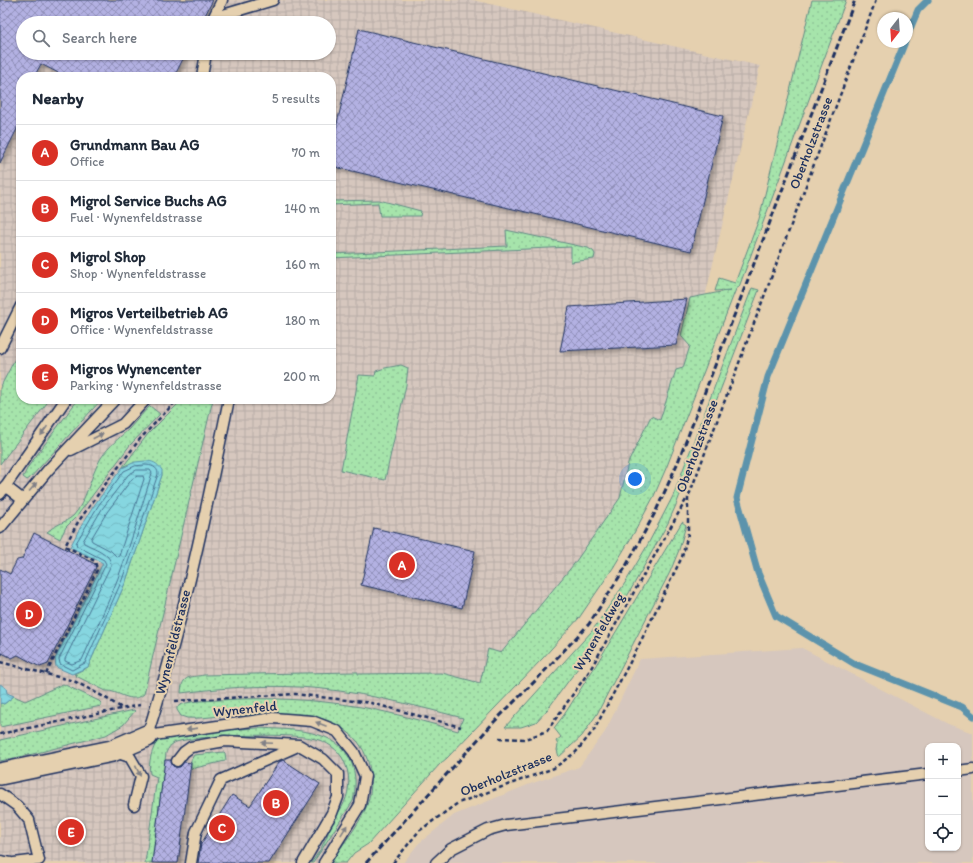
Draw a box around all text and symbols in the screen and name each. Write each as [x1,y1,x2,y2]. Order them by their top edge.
north arrow [877,12,913,48]
search box [16,16,336,60]
icon: search [30,27,52,49]
text: Search here [62,29,137,47]
text: Nearby [32,88,84,108]
text: 5 results [272,91,320,106]
street label: Oberholzstrasse [786,94,837,192]
text: Grundmann Bau AG [70,136,200,154]
text: A [41,145,49,160]
text: 70 m [292,145,320,160]
text: Office [70,154,105,169]
text: Migrol Service Buchs AG [70,192,227,210]
text: B [41,201,49,216]
text: 140 m [284,201,320,216]
text: Fuel · Wynenfeldstrasse [70,210,202,225]
text: Migrol Shop [70,248,146,266]
text: C [41,257,49,272]
text: 160 m [285,257,320,272]
text: Shop · Wynenfeldstrasse [70,266,206,281]
text: Migros Verteilbetrieb AG [70,304,228,322]
text: D [41,313,49,328]
text: 180 m [285,313,320,328]
text: Office · Wynenfeldstrasse [70,322,213,337]
text: Migros Wynencenter [70,360,201,378]
text: E [41,369,49,384]
text: 200 m [283,369,320,384]
text: Parking · Wynenfeldstrasse [70,378,222,393]
street label: Oberholzstrasse [672,397,722,495]
one-way arrow [40,426,48,436]
one-way arrow [93,433,104,439]
your location [625,469,645,489]
one-way arrow [29,482,38,493]
pin: A [389,550,415,580]
street label: Wynenfeldstrasse [152,588,194,696]
street label: Wynenfeldweg [570,589,629,674]
pin: D [16,599,42,629]
street label: Wynenfeld [212,697,278,721]
one-way arrow [314,721,326,727]
one-way arrow [186,726,198,732]
one-way arrow [261,740,273,747]
map controls [925,743,961,851]
button: + [925,743,961,779]
street label: Oberholzstrasse [458,748,555,800]
one-way arrow [135,765,141,777]
button: − [925,779,961,815]
pin: B [263,788,289,818]
pin: C [209,813,235,843]
button: locate [925,815,961,851]
pin: E [58,817,84,847]
one-way arrow [341,824,348,836]

